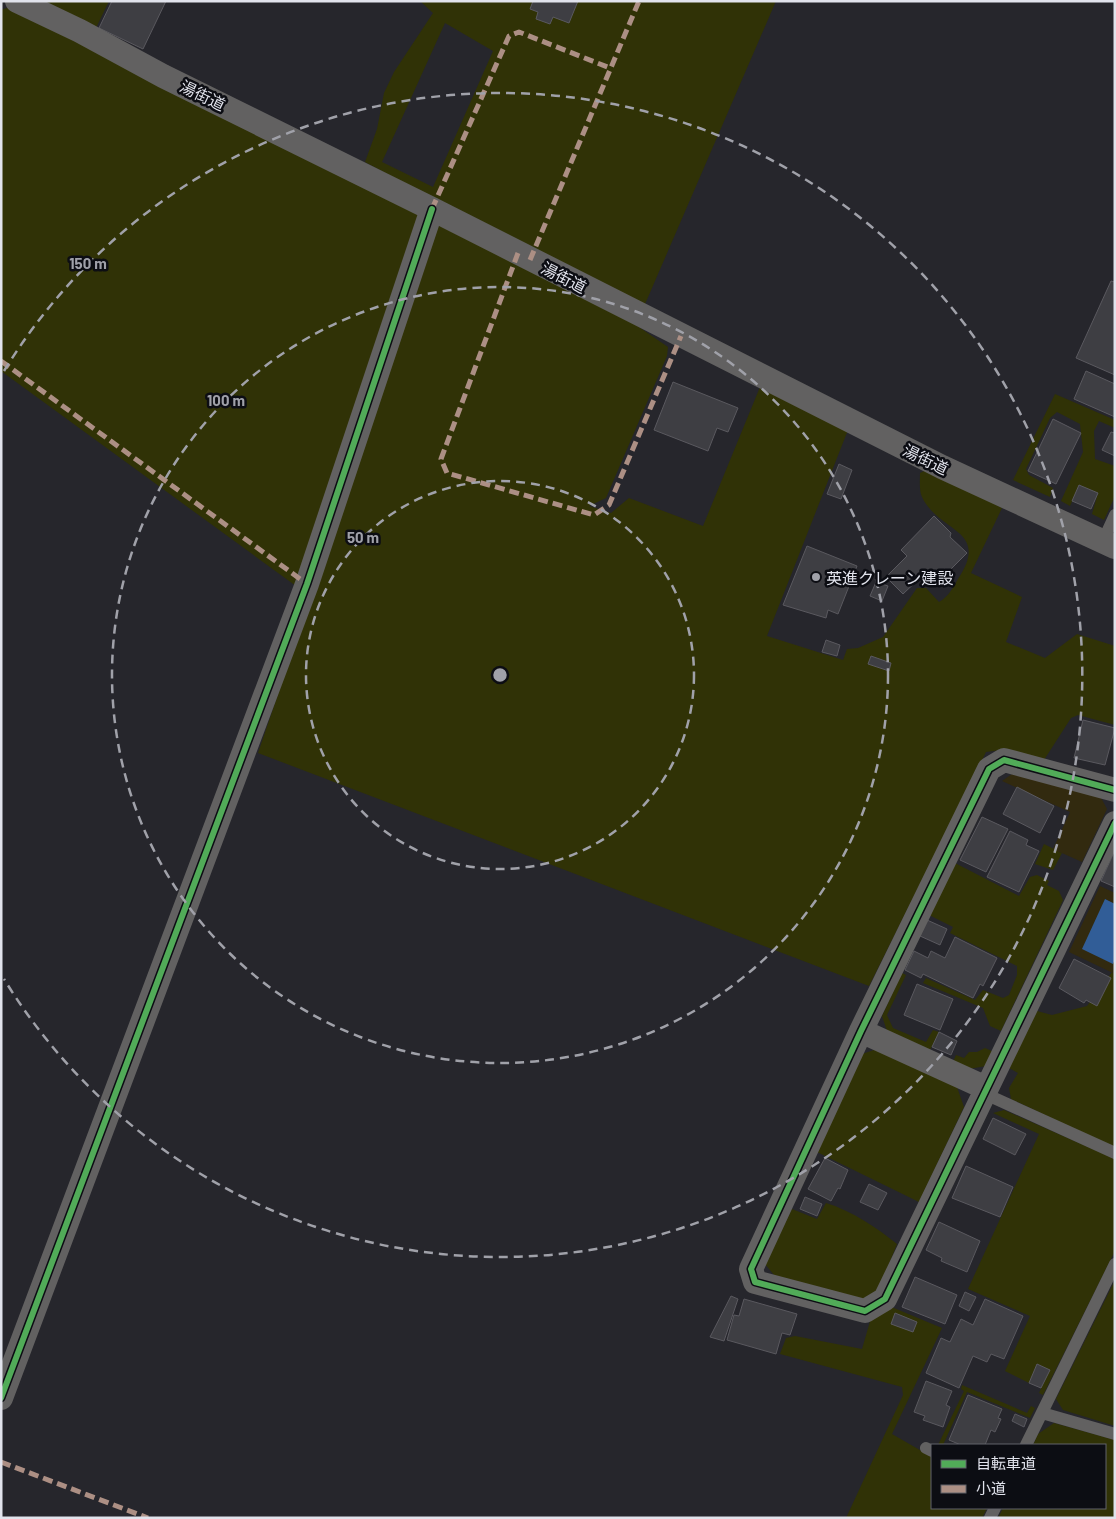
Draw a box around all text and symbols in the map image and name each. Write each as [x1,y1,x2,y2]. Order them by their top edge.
street label: 湯街道 [177,76,229,114]
text: 150 m [69,254,107,272]
street label: 湯街道 [538,258,590,296]
text: 100 m [207,391,245,409]
street label: 湯街道 [900,440,952,478]
text: 50 m [347,528,379,546]
place label: 英進クレーン建設 [826,568,953,587]
marker: 英進クレーン建設 [810,571,822,583]
centre of rings [491,666,509,684]
legend [931,1444,1106,1509]
text: 自転車道 [976,1454,1036,1472]
text: 小道 [976,1479,1006,1497]

